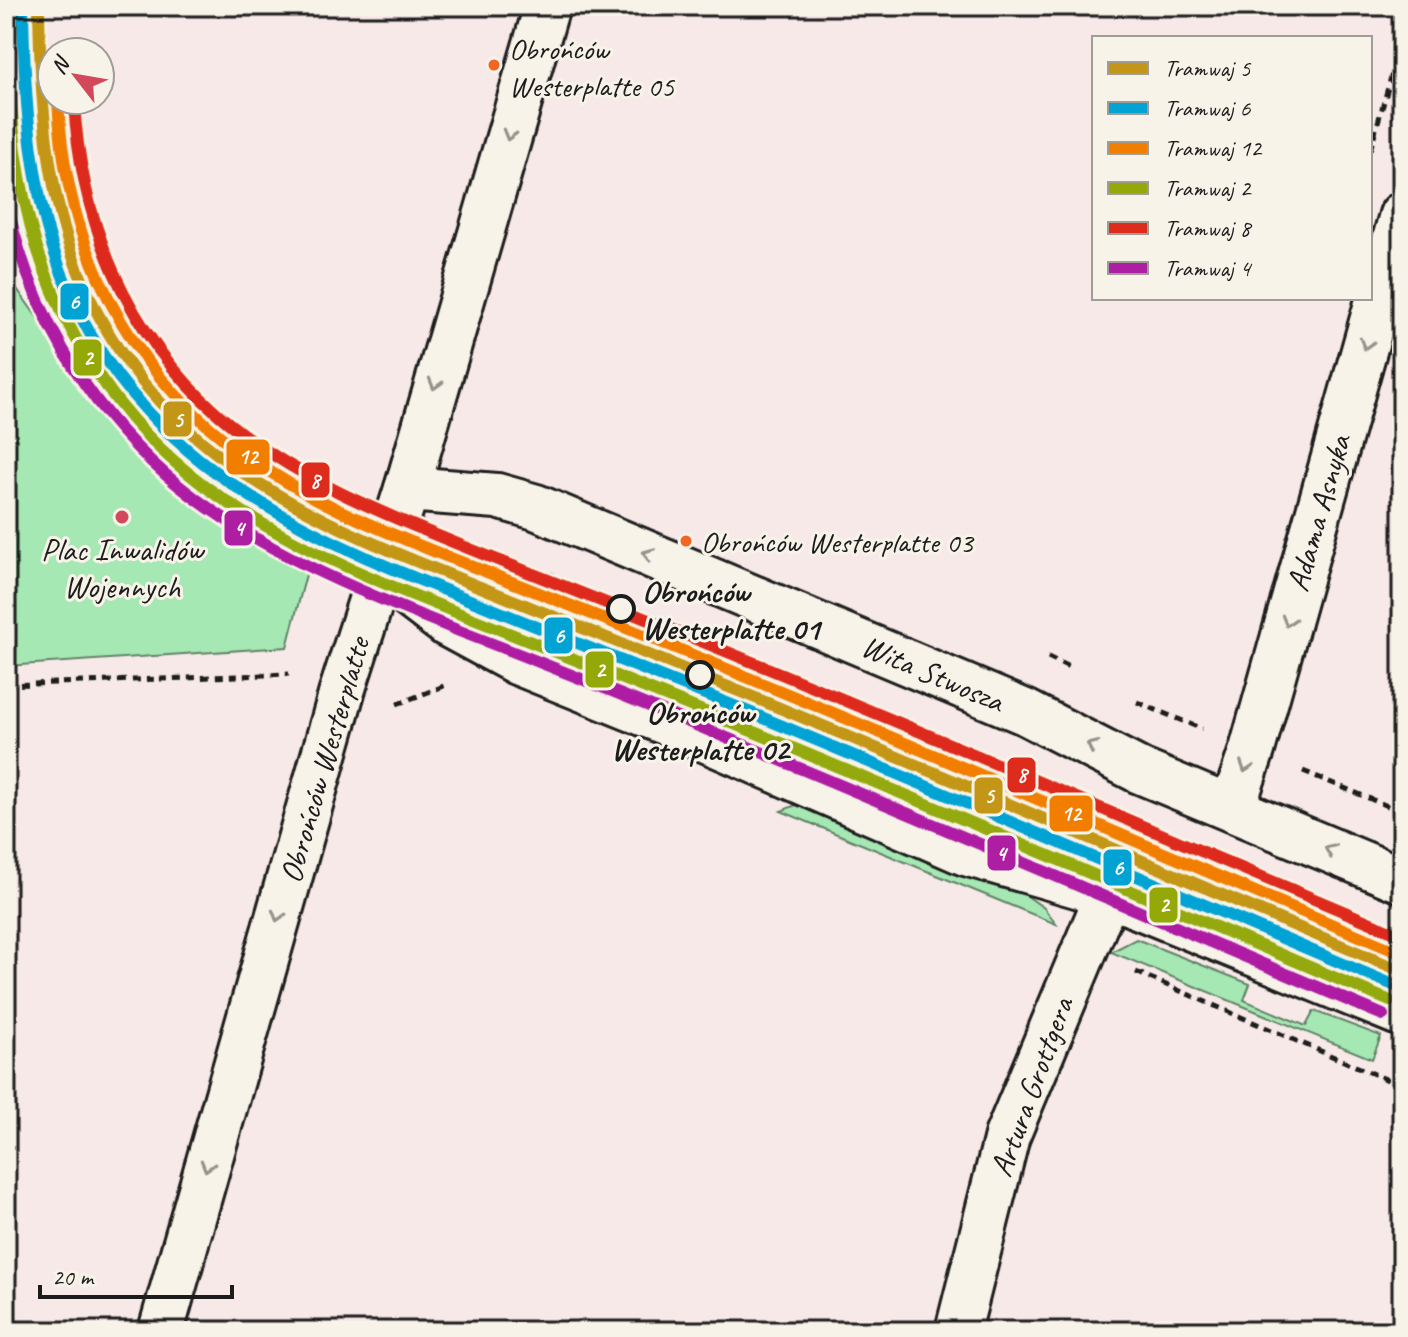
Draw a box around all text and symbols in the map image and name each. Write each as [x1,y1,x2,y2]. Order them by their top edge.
place label: Obrońców Westerplatte 05 [509,30,675,105]
north arrow [36,36,116,116]
legend [1092,36,1372,300]
text: N [44,50,77,79]
text: Tramwaj 5 [1164,53,1252,83]
marker: Obrońców Westerplatte 05 [486,57,502,73]
text: Tramwaj 6 [1164,93,1252,123]
one-way arrow [502,127,518,141]
text: Tramwaj 12 [1164,133,1263,163]
text: Tramwaj 2 [1164,173,1253,203]
text: Tramwaj 8 [1164,213,1253,243]
text: Tramwaj 4 [1164,253,1253,283]
line badge: 6 [59,282,90,321]
text: 6 [69,288,81,316]
one-way arrow [1358,337,1375,351]
line badge: 2 [72,338,103,377]
text: 2 [83,344,95,372]
one-way arrow [428,377,444,390]
line badge: 5 [162,400,193,438]
text: 5 [173,406,185,434]
street label: Adama Asnyka [1277,428,1361,596]
line badge: 12 [225,438,271,476]
text: 12 [238,443,260,471]
line badge: 8 [300,461,331,499]
text: 8 [310,467,323,495]
marker: Plac Inwalidów Wojennych [113,508,131,526]
line badge: 4 [223,509,254,547]
text: 4 [234,515,247,543]
place label: Obrońców Westerplatte 03 [701,523,975,561]
place label: Plac Inwalidów Wojennych [41,529,205,607]
marker: Obrońców Westerplatte 03 [678,533,694,549]
one-way arrow [642,547,656,564]
place label: Obrońców Westerplatte 01 [642,571,823,649]
marker: Obrońców Westerplatte 01 [607,595,635,623]
one-way arrow [1280,614,1297,628]
line badge: 6 [543,616,574,655]
text: 6 [554,622,566,650]
street label: Wita Stwosza [856,625,1012,722]
street label: Obrońców Westerplatte [270,630,380,888]
line badge: 2 [584,650,615,689]
text: 2 [595,656,607,684]
marker: Obrońców Westerplatte 02 [686,661,714,689]
place label: Obrońców Westerplatte 02 [611,692,791,770]
one-way arrow [1085,740,1100,756]
line badge: 8 [1006,756,1037,794]
one-way arrow [1240,760,1256,774]
text: 8 [1017,761,1030,789]
line badge: 5 [973,776,1004,815]
text: 5 [984,782,996,810]
line badge: 12 [1048,794,1094,833]
text: 12 [1061,800,1083,828]
line badge: 4 [986,834,1017,872]
text: 4 [996,840,1009,868]
one-way arrow [1324,843,1338,859]
line badge: 6 [1102,848,1133,887]
text: 6 [1113,854,1125,882]
line badge: 2 [1148,886,1179,924]
text: 2 [1159,891,1171,919]
one-way arrow [271,908,288,922]
street label: Artura Grottgera [980,990,1084,1182]
one-way arrow [200,1159,217,1172]
scale bar [40,1249,232,1299]
text: 20 m [52,1262,95,1292]

